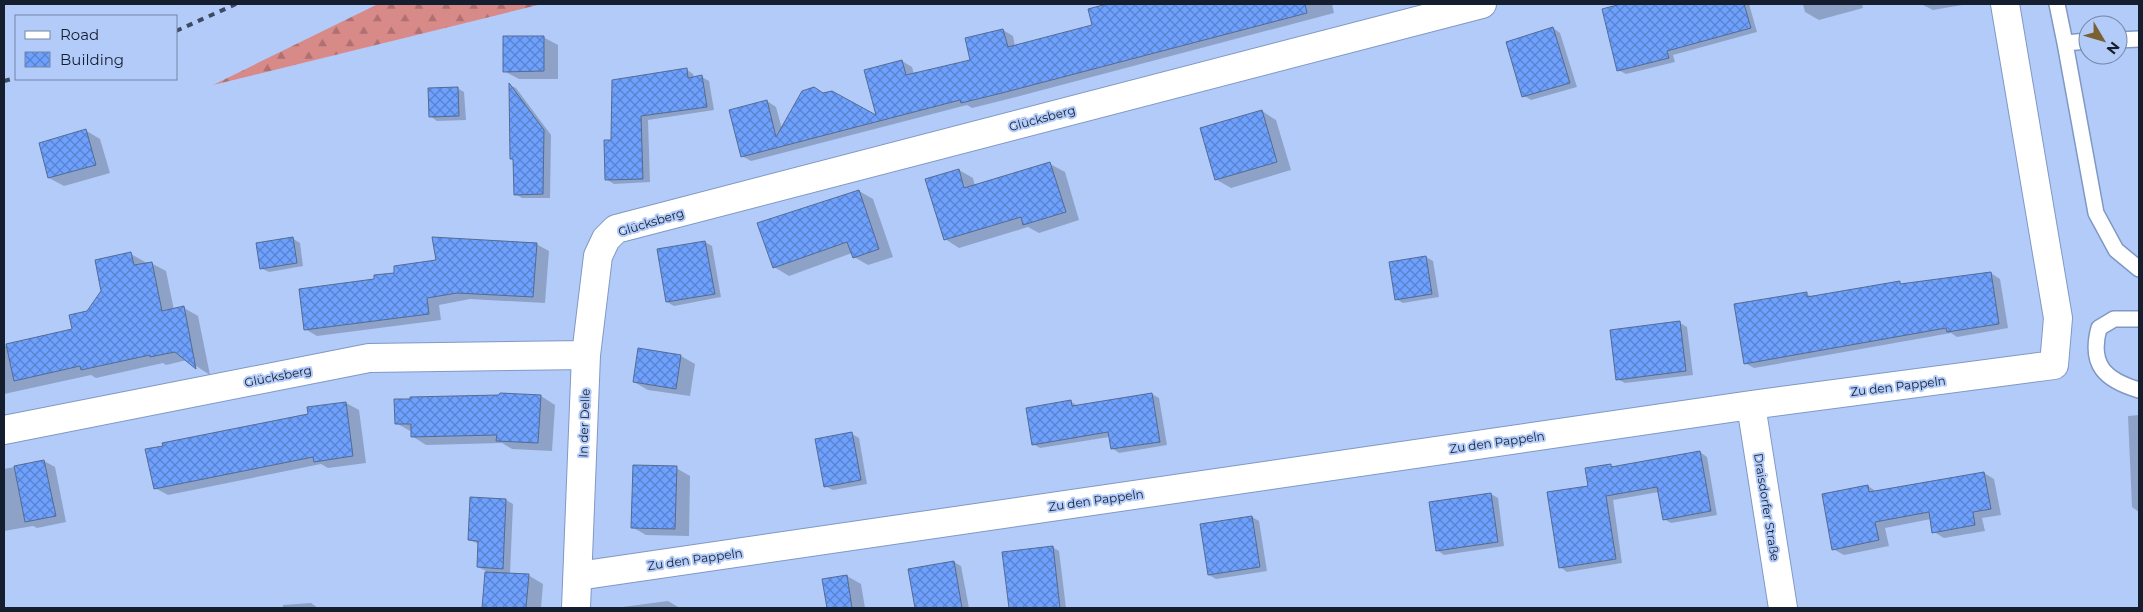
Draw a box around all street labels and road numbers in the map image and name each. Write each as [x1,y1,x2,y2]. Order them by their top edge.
street label: Glücksberg [1007,102,1077,134]
street label: Glücksberg [616,205,686,239]
street label: Glücksberg [243,362,313,390]
street label: Zu den Pappeln [1849,373,1947,399]
street label: In der Delle [575,388,593,458]
street label: Zu den Pappeln [1448,428,1546,456]
street label: Draisdorfer Straße [1751,452,1783,562]
street label: Zu den Pappeln [1047,486,1145,514]
street label: Zu den Pappeln [646,545,744,573]

